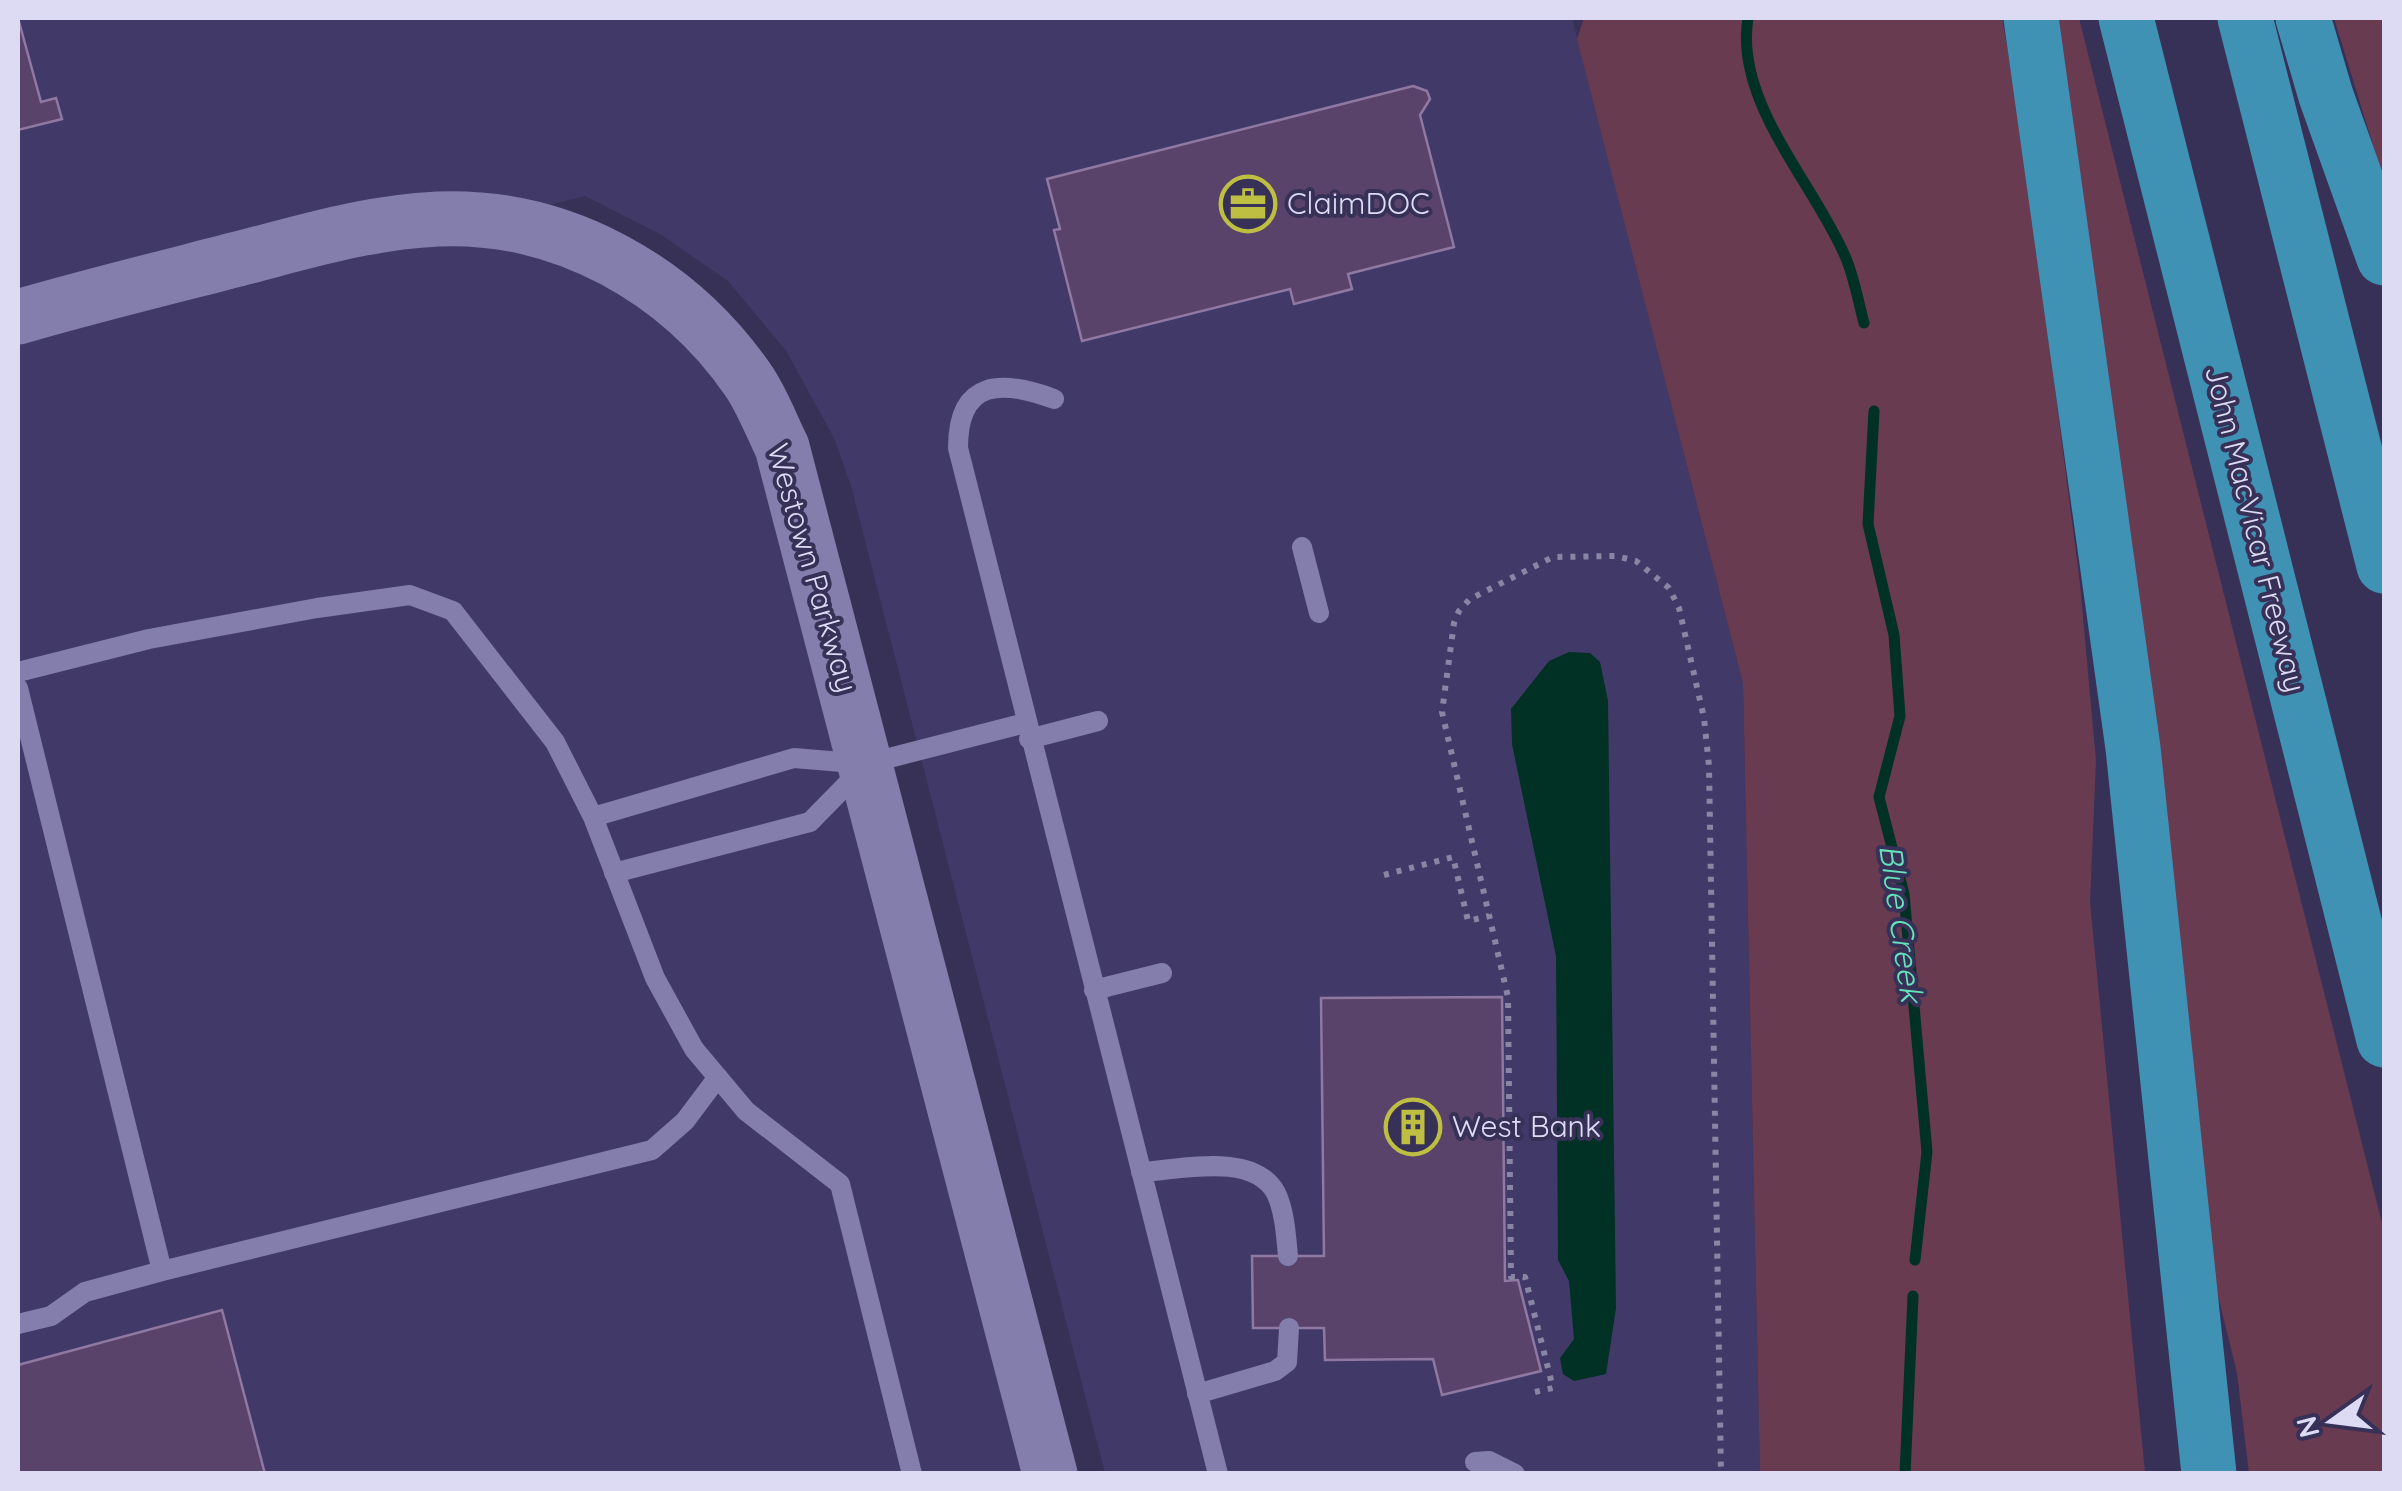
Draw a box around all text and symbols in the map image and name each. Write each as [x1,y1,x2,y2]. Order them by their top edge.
office icon: ClaimDOC [1218,174,1278,234]
place label: ClaimDOC [1287,184,1430,222]
street label: John MacVicar Freeway [2197,362,2315,696]
street label: Westown Parkway [759,439,867,697]
water label: Blue Creek [1871,841,1933,1007]
building icon: West Bank [1383,1097,1443,1157]
place label: West Bank [1452,1107,1601,1145]
north arrow [2282,1371,2382,1471]
text: N [2288,1413,2327,1441]

